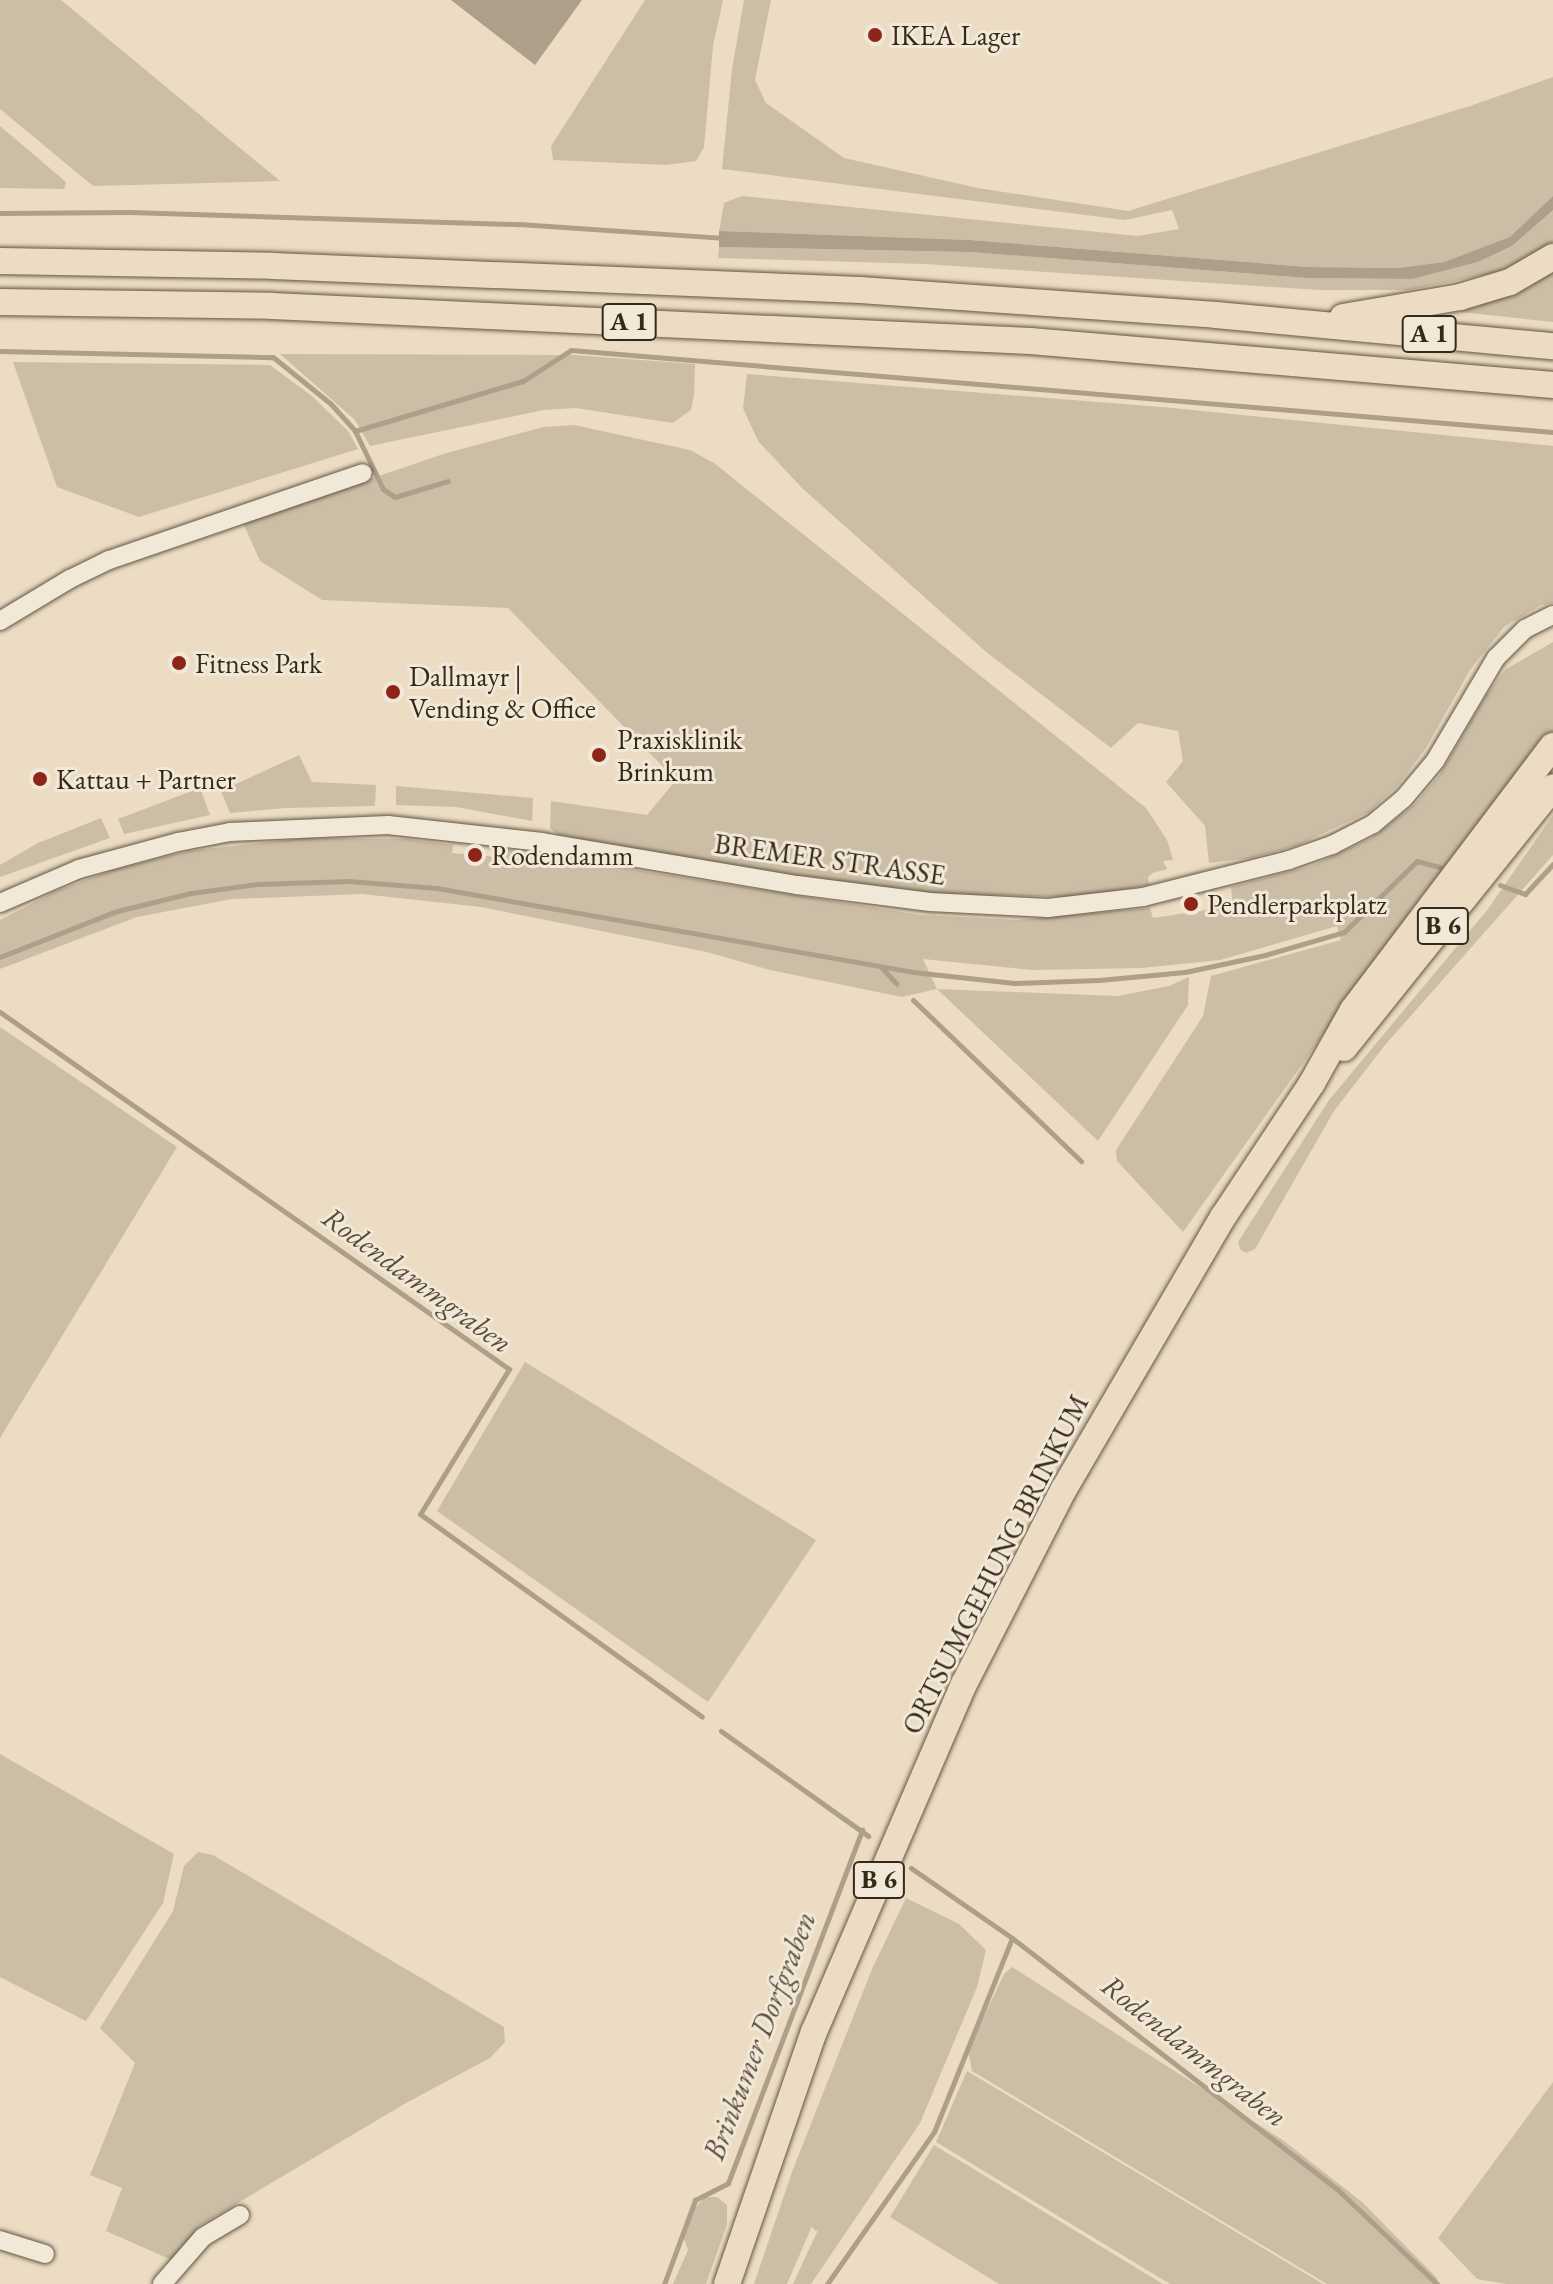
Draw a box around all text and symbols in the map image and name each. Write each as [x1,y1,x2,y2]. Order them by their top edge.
place label: IKEA Lager [891,18,1020,52]
marker: IKEA Lager [866,26,884,44]
road number: A 1 [601,300,657,344]
road number: A 1 [1401,312,1457,356]
place label: Fitness Park [195,646,322,680]
marker: Fitness Park [170,654,188,672]
place label: Dallmayr | Vending & Office [409,659,596,725]
marker: Dallmayr | Vending & Office [384,683,402,701]
place label: Praxisklinik Brinkum [617,722,742,788]
marker: Praxisklinik Brinkum [588,744,610,766]
place label: Kattau + Partner [56,762,236,796]
marker: Kattau + Partner [31,770,49,788]
street label: BREMER STRASSE [712,826,948,892]
place label: Rodendamm [491,838,634,872]
marker: Rodendamm [466,846,484,864]
place label: Pendlerparkplatz [1207,887,1387,921]
marker: Pendlerparkplatz [1182,895,1200,913]
road number: B 6 [1415,904,1471,948]
water label: Rodendammgraben [315,1199,519,1361]
street label: ORTSUMGEHUNG BRINKUM [894,1388,1096,1740]
road number: B 6 [851,1858,907,1902]
water label: Brinkumer Dorfgraben [696,1907,824,2165]
water label: Rodendammgraben [1094,1967,1294,2135]

